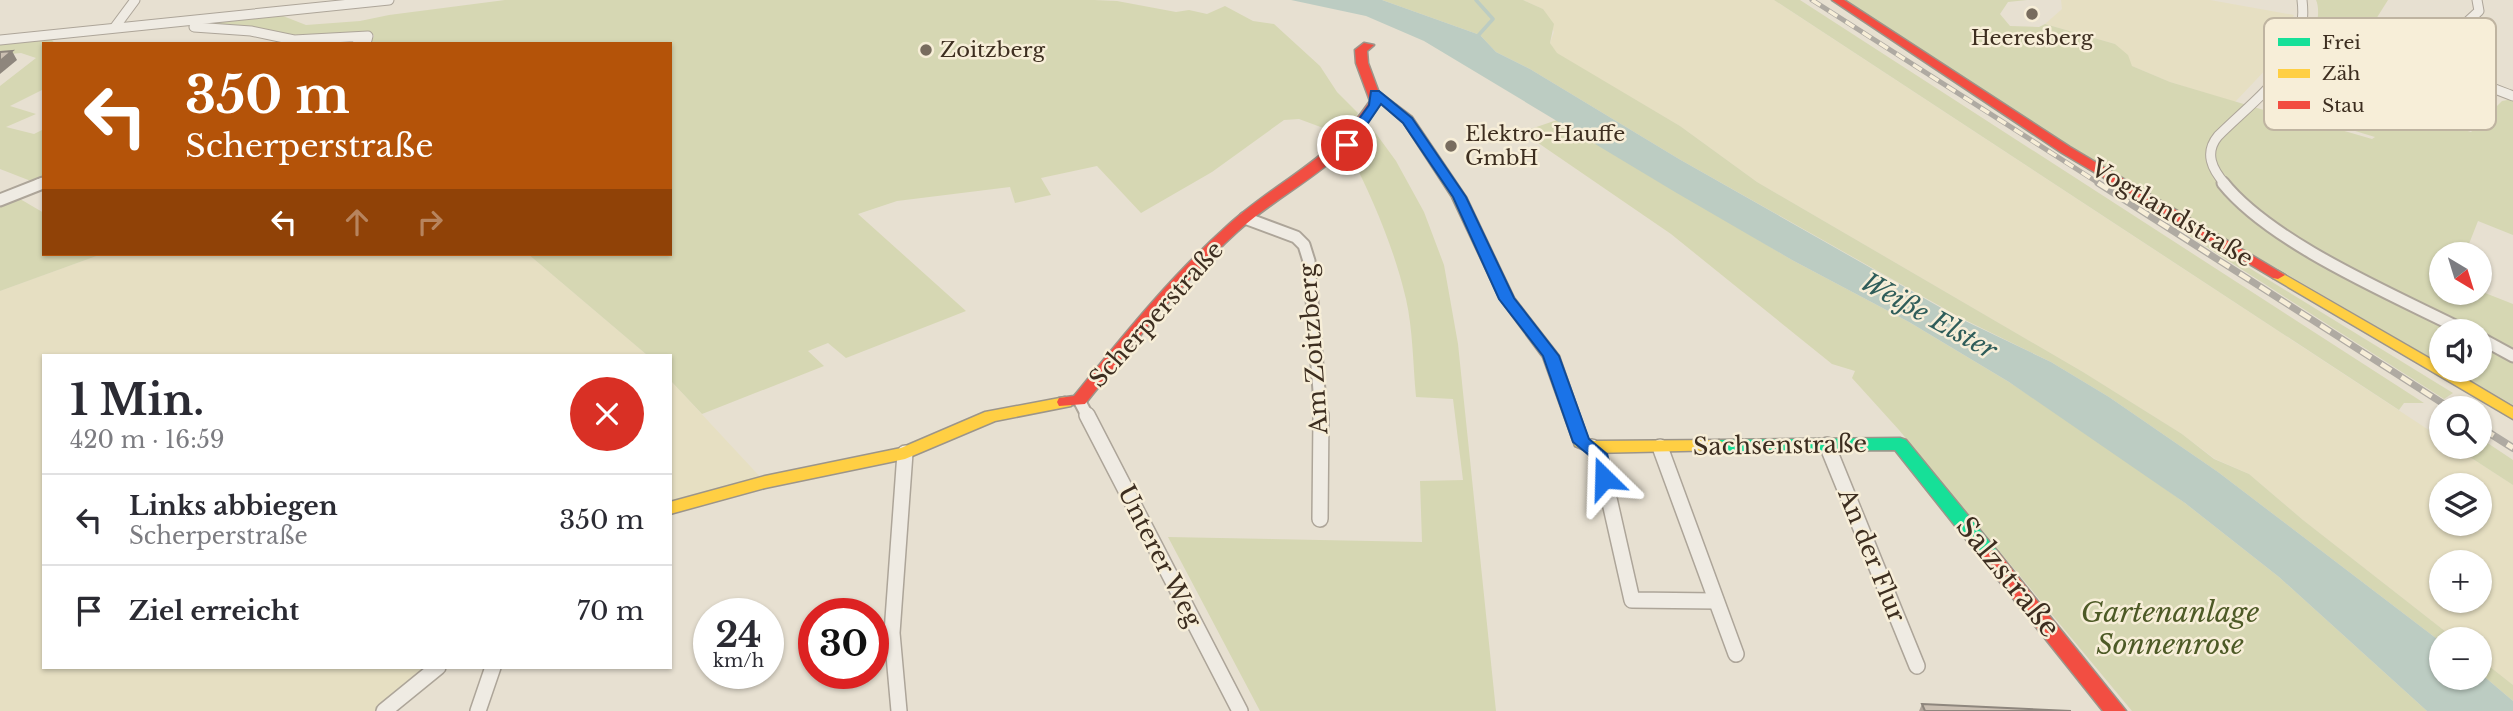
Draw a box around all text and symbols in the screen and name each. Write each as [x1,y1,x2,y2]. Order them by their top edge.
marker: Heeresberg [2024,6,2040,22]
legend [2264,18,2496,130]
place label: Heeresberg [1971,25,2094,51]
text: Frei [2322,31,2361,54]
place label: Zoitzberg [940,37,1045,63]
marker: Zoitzberg [918,42,934,58]
text: Zäh [2322,62,2360,85]
text: 350 m [185,65,350,126]
icon: left [70,70,161,161]
text: Stau [2322,94,2365,117]
pin [1317,115,1377,175]
place label: Elektro-Hauffe GmbH [1465,121,1625,171]
text: Scherperstraße [185,126,434,166]
icon: arrive [1328,126,1366,164]
marker: Elektro-Hauffe GmbH [1443,138,1459,154]
street label: Vogtlandstraße [2085,153,2259,273]
icon: left [265,203,303,241]
icon: ahead [338,203,376,241]
icon: right [411,203,449,241]
street label: Scherperstraße [1083,235,1229,393]
north arrow [2429,242,2492,304]
map controls [2429,242,2492,690]
street label: Am Zoitzberg [1293,262,1334,436]
water label: Weiße Elster [1856,266,2003,367]
button: sound [2429,319,2492,382]
text: 1 Min. [70,374,204,426]
button: close [570,377,644,451]
button: search [2429,396,2492,459]
text: 420 m · 16:59 [70,426,225,454]
street label: Sachsenstraße [1693,429,1867,461]
position arrow [1567,441,1641,515]
button: layers [2429,473,2492,536]
street label: Unterer Weg [1112,480,1208,632]
street label: An der Flur [1832,483,1912,626]
text: Links abbiegen [129,490,338,522]
icon: left [70,501,108,539]
text: 350 m [559,504,644,536]
street label: Salzstraße [1949,509,2067,645]
text: Scherperstraße [129,522,308,550]
button: + [2429,550,2492,613]
icon: arrive [70,592,108,630]
text: Ziel erreicht [129,595,299,627]
text: 70 m [577,595,644,627]
park label: Gartenanlage Sonnenrose [2081,595,2259,662]
speed limit sign: 30 [798,598,889,689]
text: 24 [715,613,762,656]
button: − [2429,627,2492,690]
text: km/h [713,650,764,672]

